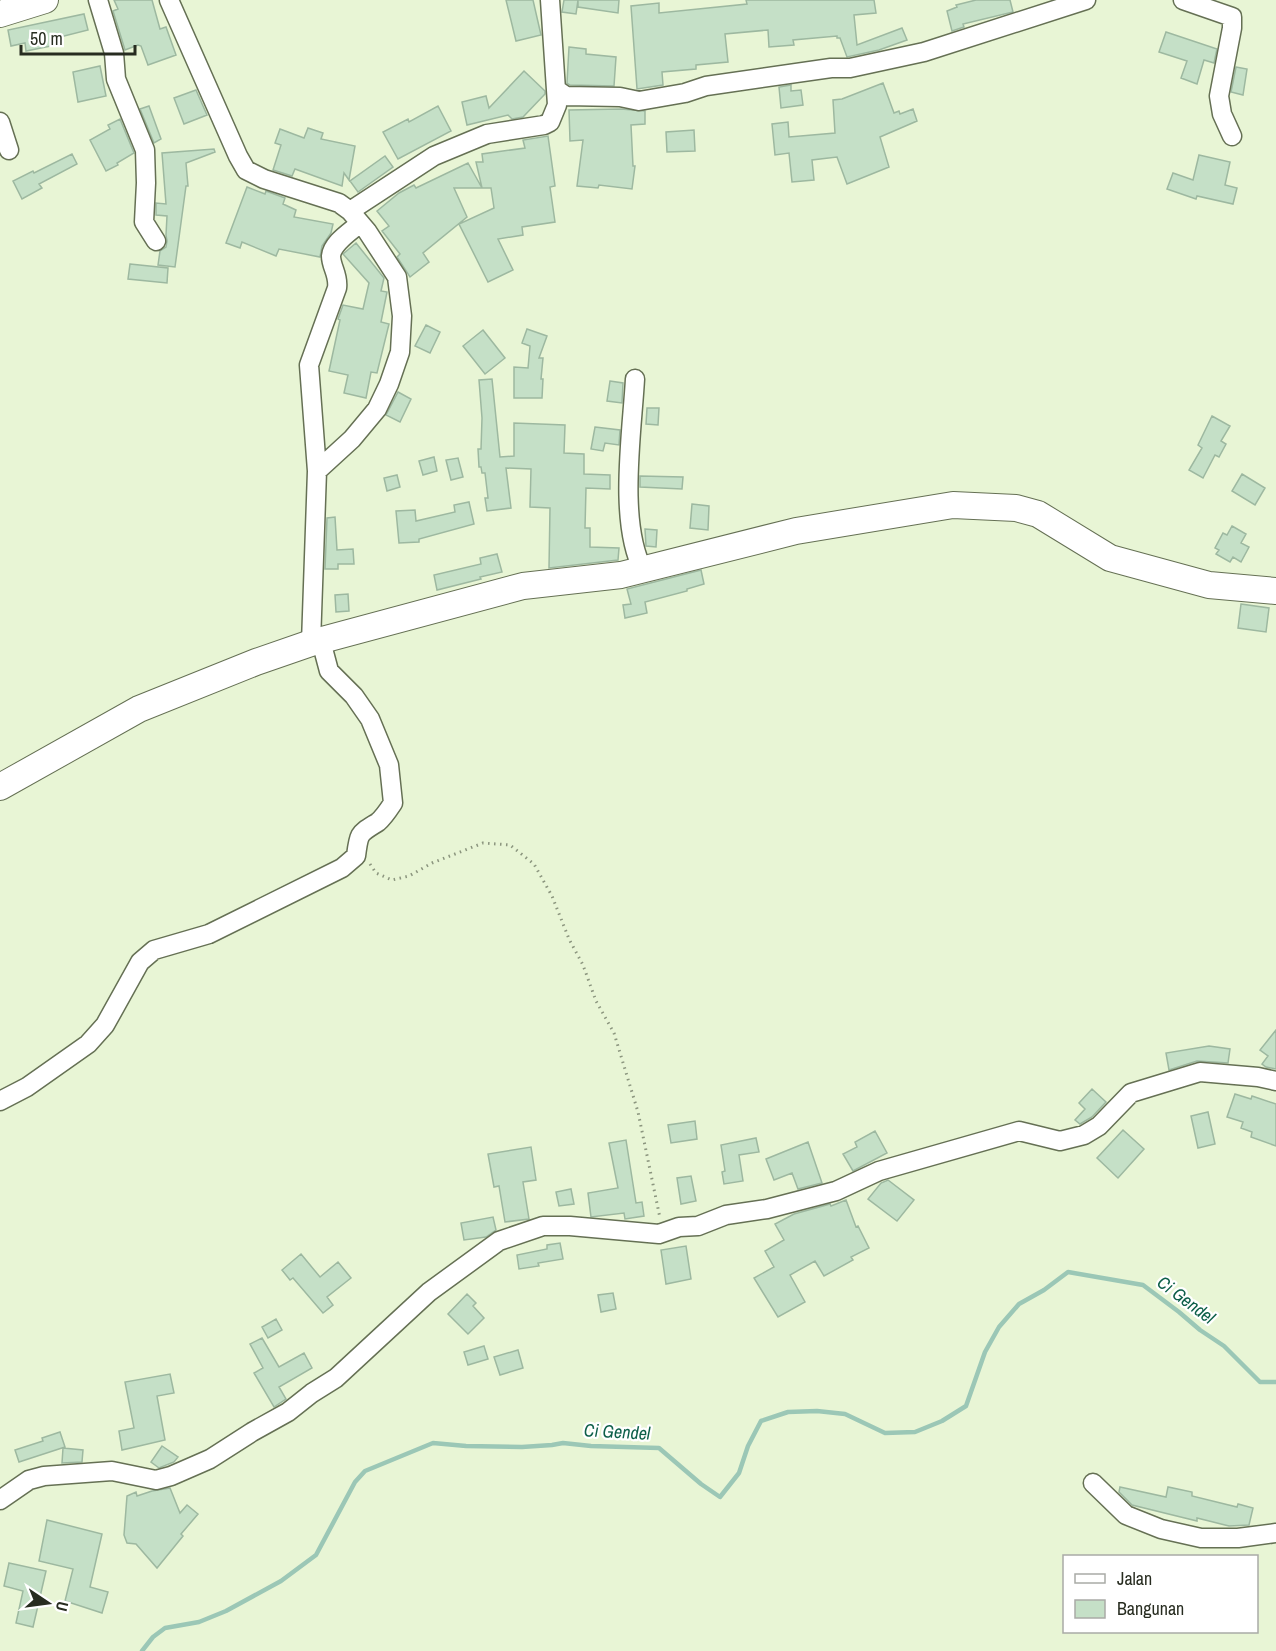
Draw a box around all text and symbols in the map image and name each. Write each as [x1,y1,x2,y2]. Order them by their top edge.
scale bar [21,18,135,56]
text: 50 m [30,26,63,51]
water label: Ci Gendel [1152,1270,1221,1330]
water label: Ci Gendel [583,1417,652,1446]
legend [1063,1555,1258,1633]
text: Jalan [1117,1566,1152,1591]
north arrow [18,1573,78,1633]
text: Bangunan [1117,1596,1184,1621]
text: U [51,1599,74,1613]

